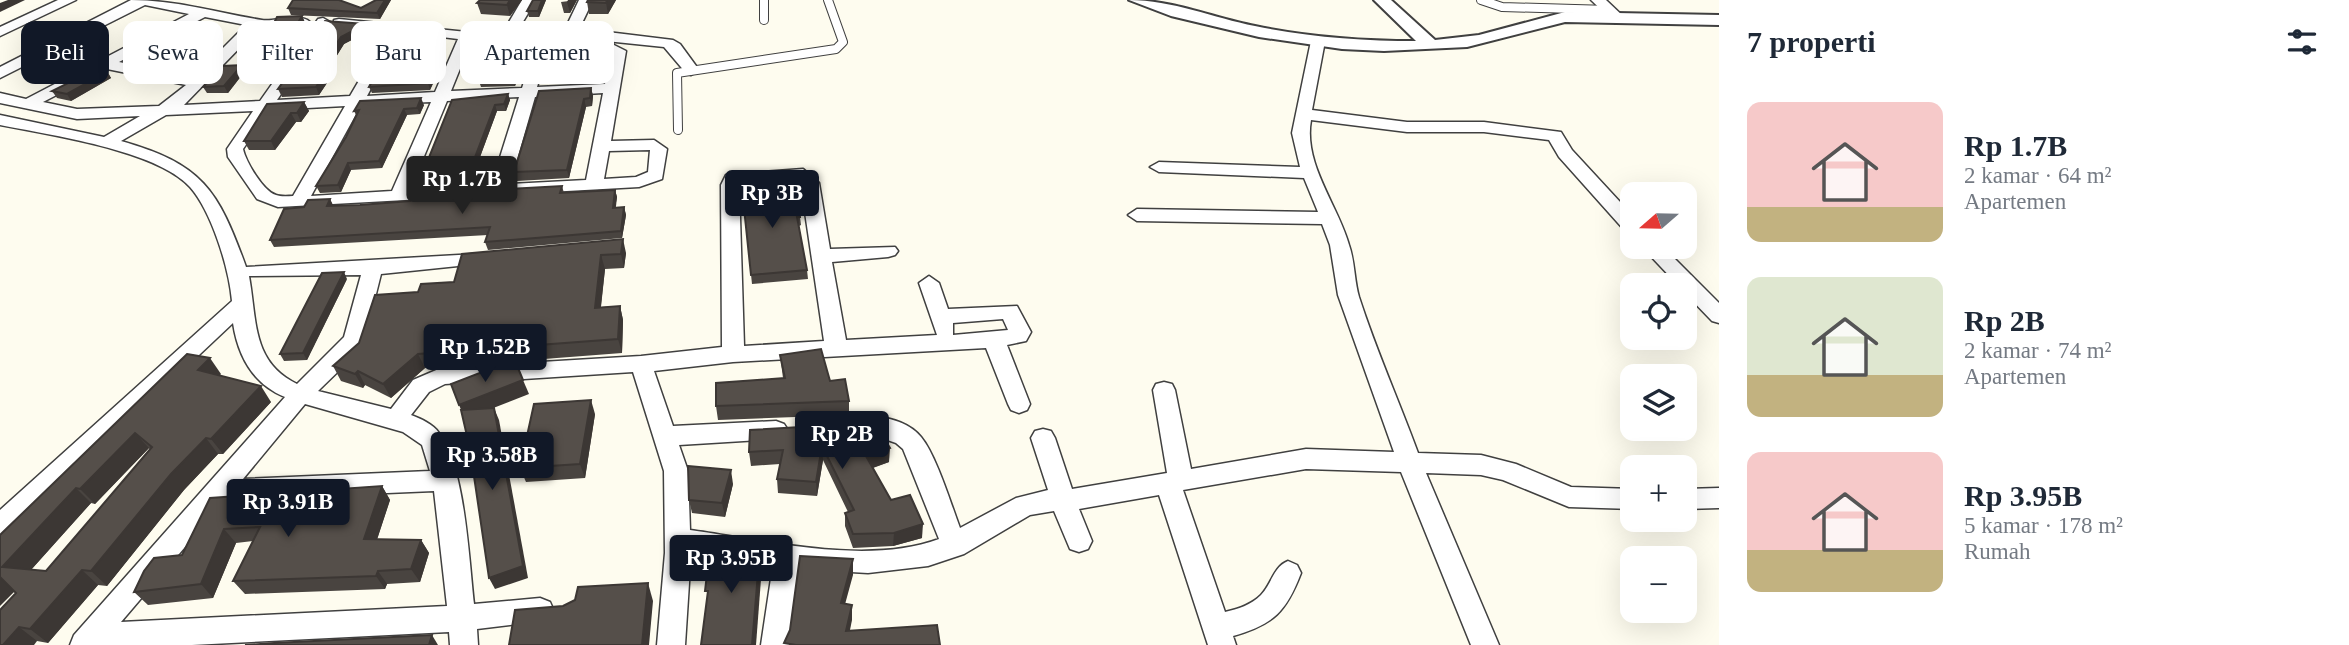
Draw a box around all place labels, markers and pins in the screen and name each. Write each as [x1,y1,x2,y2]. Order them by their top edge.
pin: Rp 1.7B [397,156,527,216]
pin: Rp 3B [723,170,821,230]
pin: Rp 1.52B [413,324,557,384]
pin: Rp 2B [793,412,891,471]
pin: Rp 3.58B [420,433,564,492]
pin: Rp 3.91B [216,480,360,539]
pin: Rp 3.95B [659,536,803,595]

